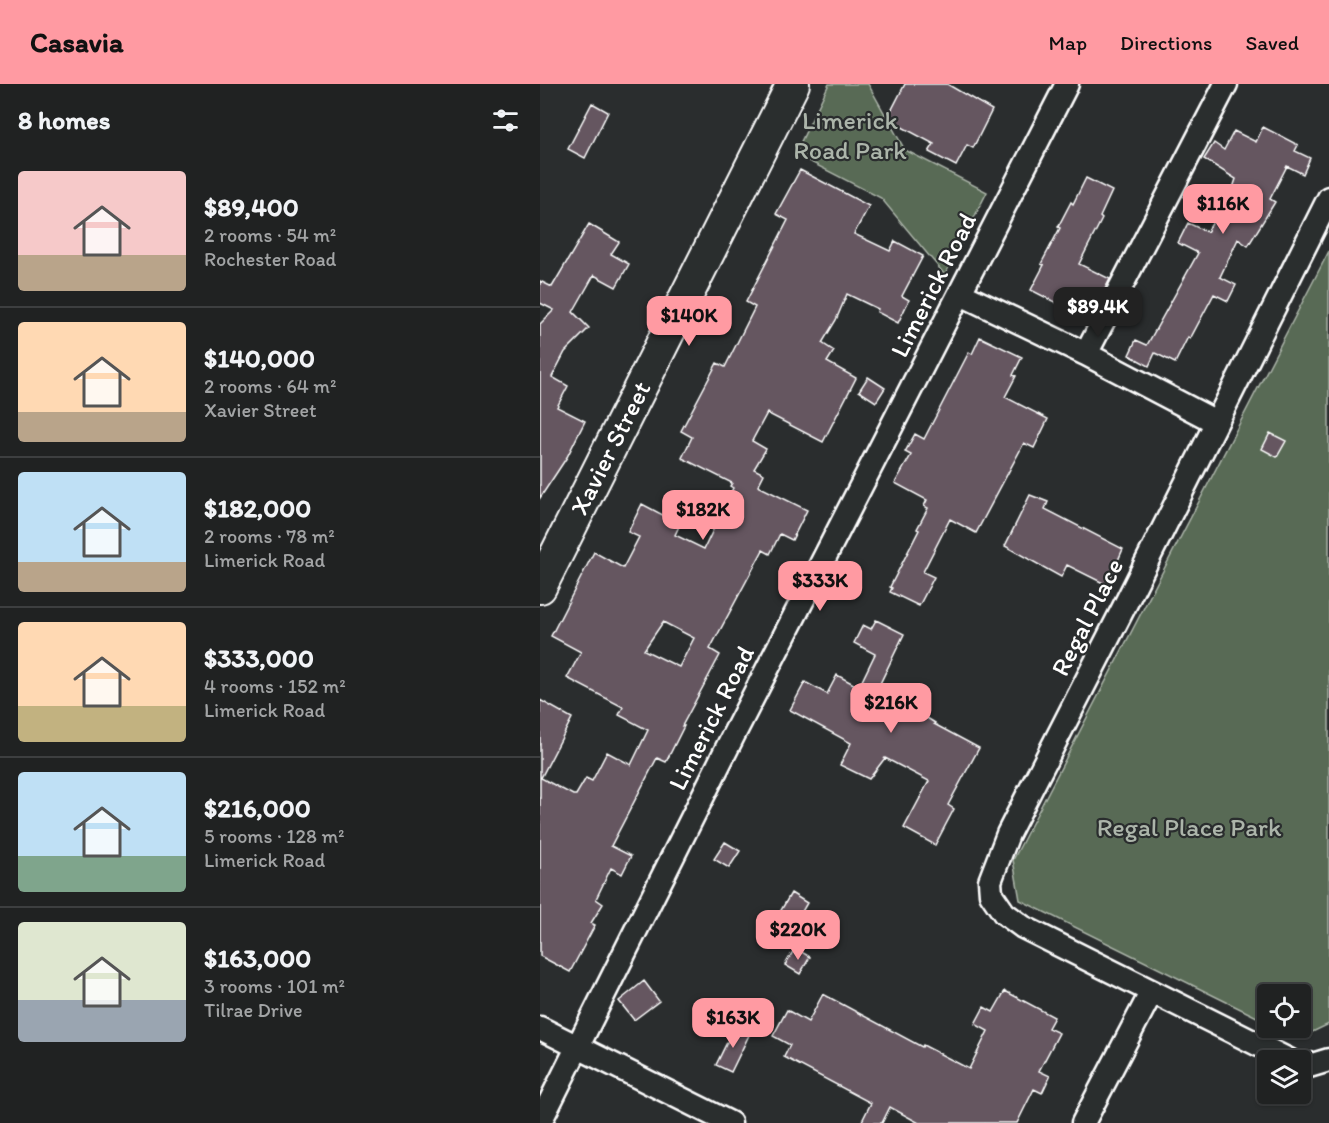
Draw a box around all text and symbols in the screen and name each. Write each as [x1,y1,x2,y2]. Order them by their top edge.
text: Casavia [30,25,124,59]
text: Map [1049,30,1087,55]
text: Directions [1120,30,1212,55]
text: Saved [1245,30,1299,55]
text: 8 homes [18,104,110,136]
icon: filters [489,104,522,137]
park label: Limerick Road Park [793,104,907,166]
pin: $116K [1181,184,1265,235]
text: $89,400 [204,191,299,223]
text: $116K [1197,191,1249,215]
icon: home [66,195,138,267]
street label: Limerick Road [883,208,983,362]
text: 2 rooms · 54 m² [204,223,336,247]
text: Rochester Road [204,247,336,271]
pin: $89.4K [1049,287,1147,338]
text: $89.4K [1067,294,1129,318]
pin: $140K [647,296,731,347]
text: $140K [661,303,717,327]
text: $140,000 [204,342,315,374]
icon: home [66,346,138,418]
text: 2 rooms · 64 m² [204,374,336,398]
street label: Xavier Street [563,375,658,520]
text: Xavier Street [204,398,316,422]
pin: $182K [661,490,745,541]
text: $182,000 [204,492,311,524]
icon: home [66,496,138,568]
text: $182K [676,497,730,521]
text: 2 rooms · 78 m² [204,524,335,548]
text: Limerick Road [204,548,325,572]
street label: Regal Place [1044,553,1130,681]
pin: $333K [778,561,862,612]
text: $333K [792,568,848,592]
street label: Limerick Road [661,641,761,795]
text: $333,000 [204,642,314,674]
icon: home [66,646,138,718]
text: 4 rooms · 152 m² [204,674,346,698]
pin: $216K [849,683,933,734]
text: $216K [864,690,918,714]
text: Limerick Road [204,698,325,722]
text: $216,000 [204,792,311,824]
icon: home [66,796,138,868]
park label: Regal Place Park [1097,811,1282,843]
text: 5 rooms · 128 m² [204,824,345,848]
text: Limerick Road [204,848,325,872]
pin: $220K [756,910,840,961]
text: $220K [770,917,826,941]
text: $163,000 [204,942,311,974]
icon: home [66,946,138,1018]
text: 3 rooms · 101 m² [204,974,345,998]
map controls [1257,984,1311,1104]
button: locate [1257,984,1311,1038]
text: Tilrae Drive [204,998,303,1022]
pin: $163K [691,998,775,1049]
text: $163K [706,1005,760,1029]
button: layers [1257,1050,1311,1104]

